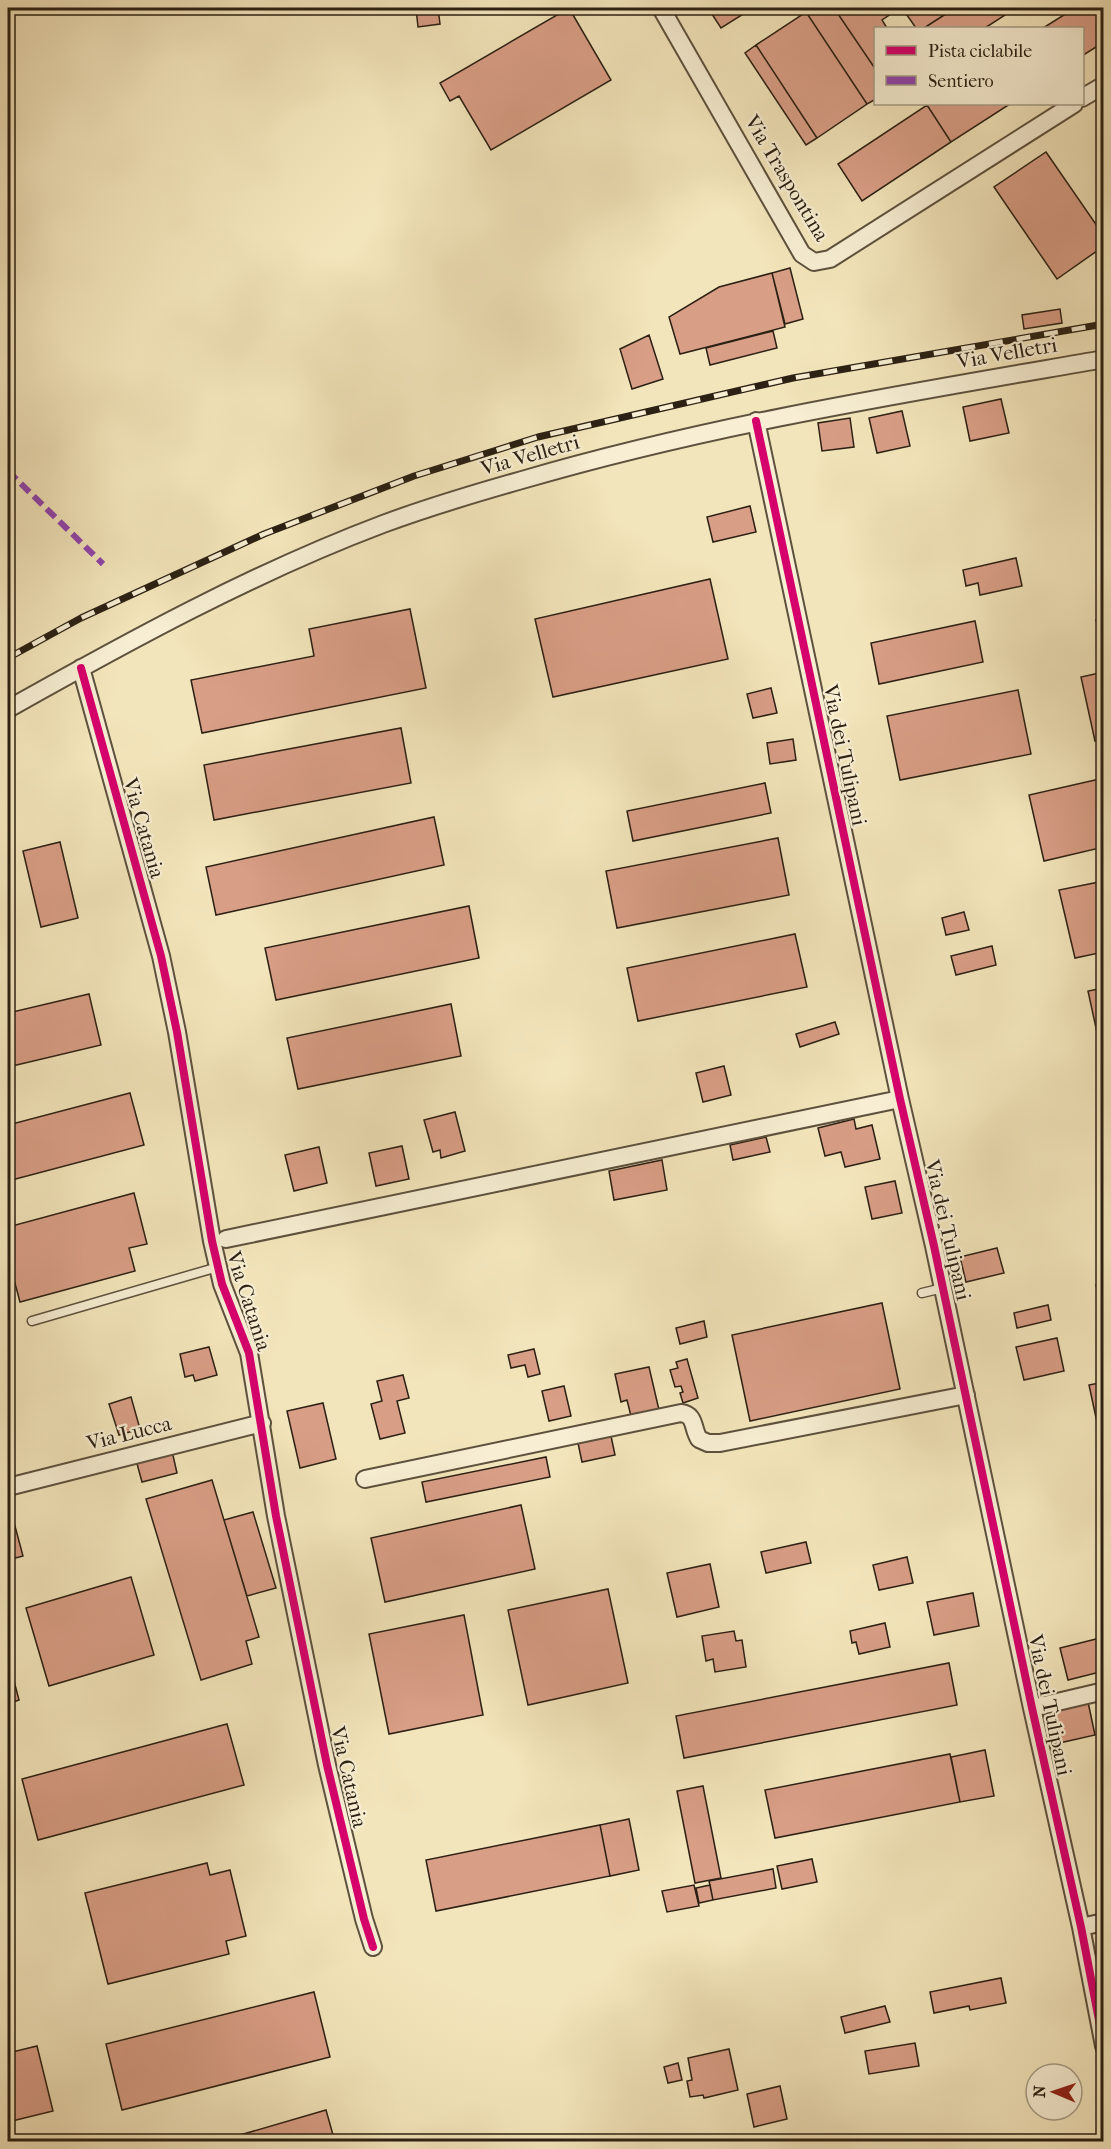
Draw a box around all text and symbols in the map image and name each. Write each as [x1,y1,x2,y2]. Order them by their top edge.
legend [874,27,1084,105]
text: Pista ciclabile [928,41,1032,62]
text: Sentiero [928,71,994,92]
street label: Via Traspontina [739,110,834,246]
street label: Via Velletri [954,332,1059,374]
street label: Via Velletri [477,430,582,481]
street label: Via dei Tulipani [818,681,872,828]
street label: Via Catania [118,774,170,881]
street label: Via dei Tulipani [920,1156,976,1303]
street label: Via Catania [221,1247,276,1354]
street label: Via Lucca [83,1411,174,1455]
street label: Via dei Tulipani [1023,1631,1077,1778]
street label: Via Catania [325,1723,372,1830]
north arrow [1024,2062,1084,2122]
text: N [1030,2084,1049,2098]

